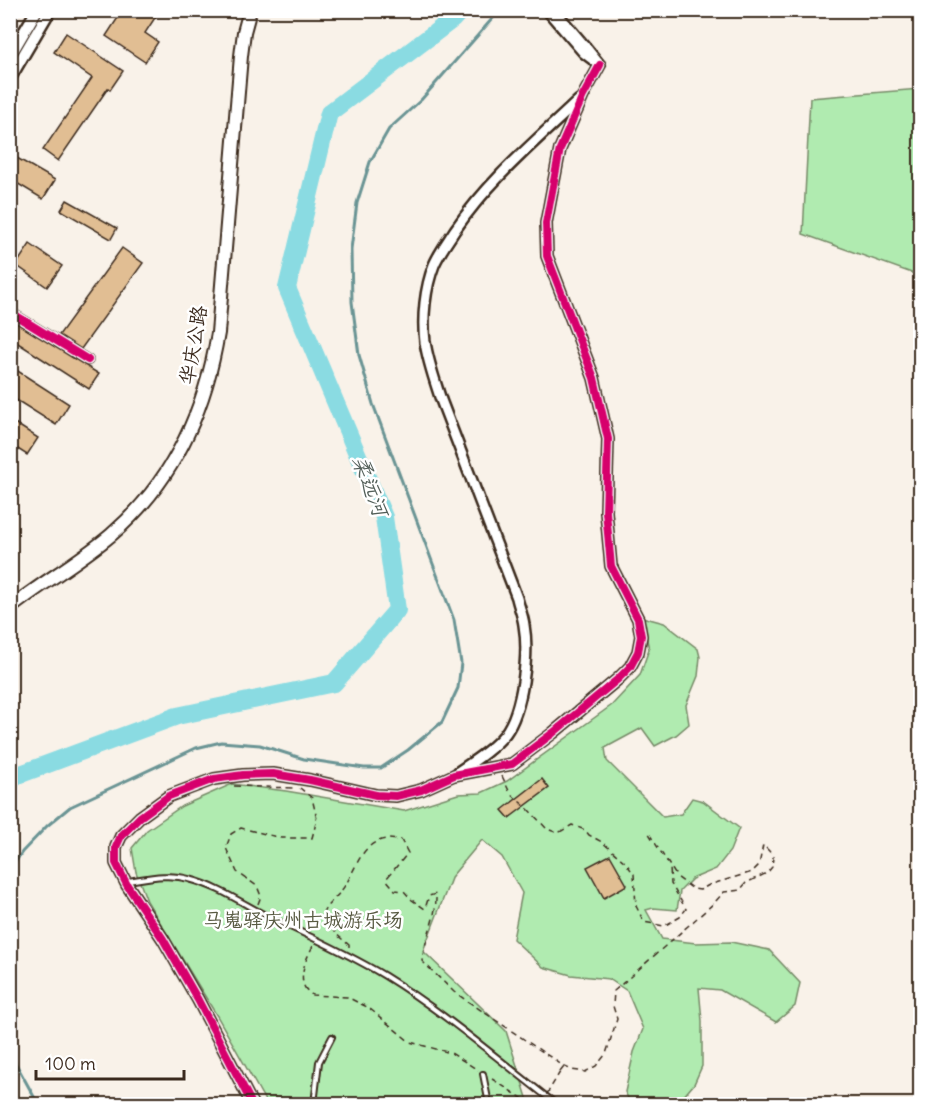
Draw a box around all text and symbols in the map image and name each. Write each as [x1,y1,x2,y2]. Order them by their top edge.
street label: 华庆公路 [173,302,212,386]
water label: 柔远河 [347,452,395,523]
park label: 马嵬驿庆州古城游乐场 [203,907,403,932]
scale bar [36,1043,184,1081]
text: 100 m [45,1052,96,1075]

